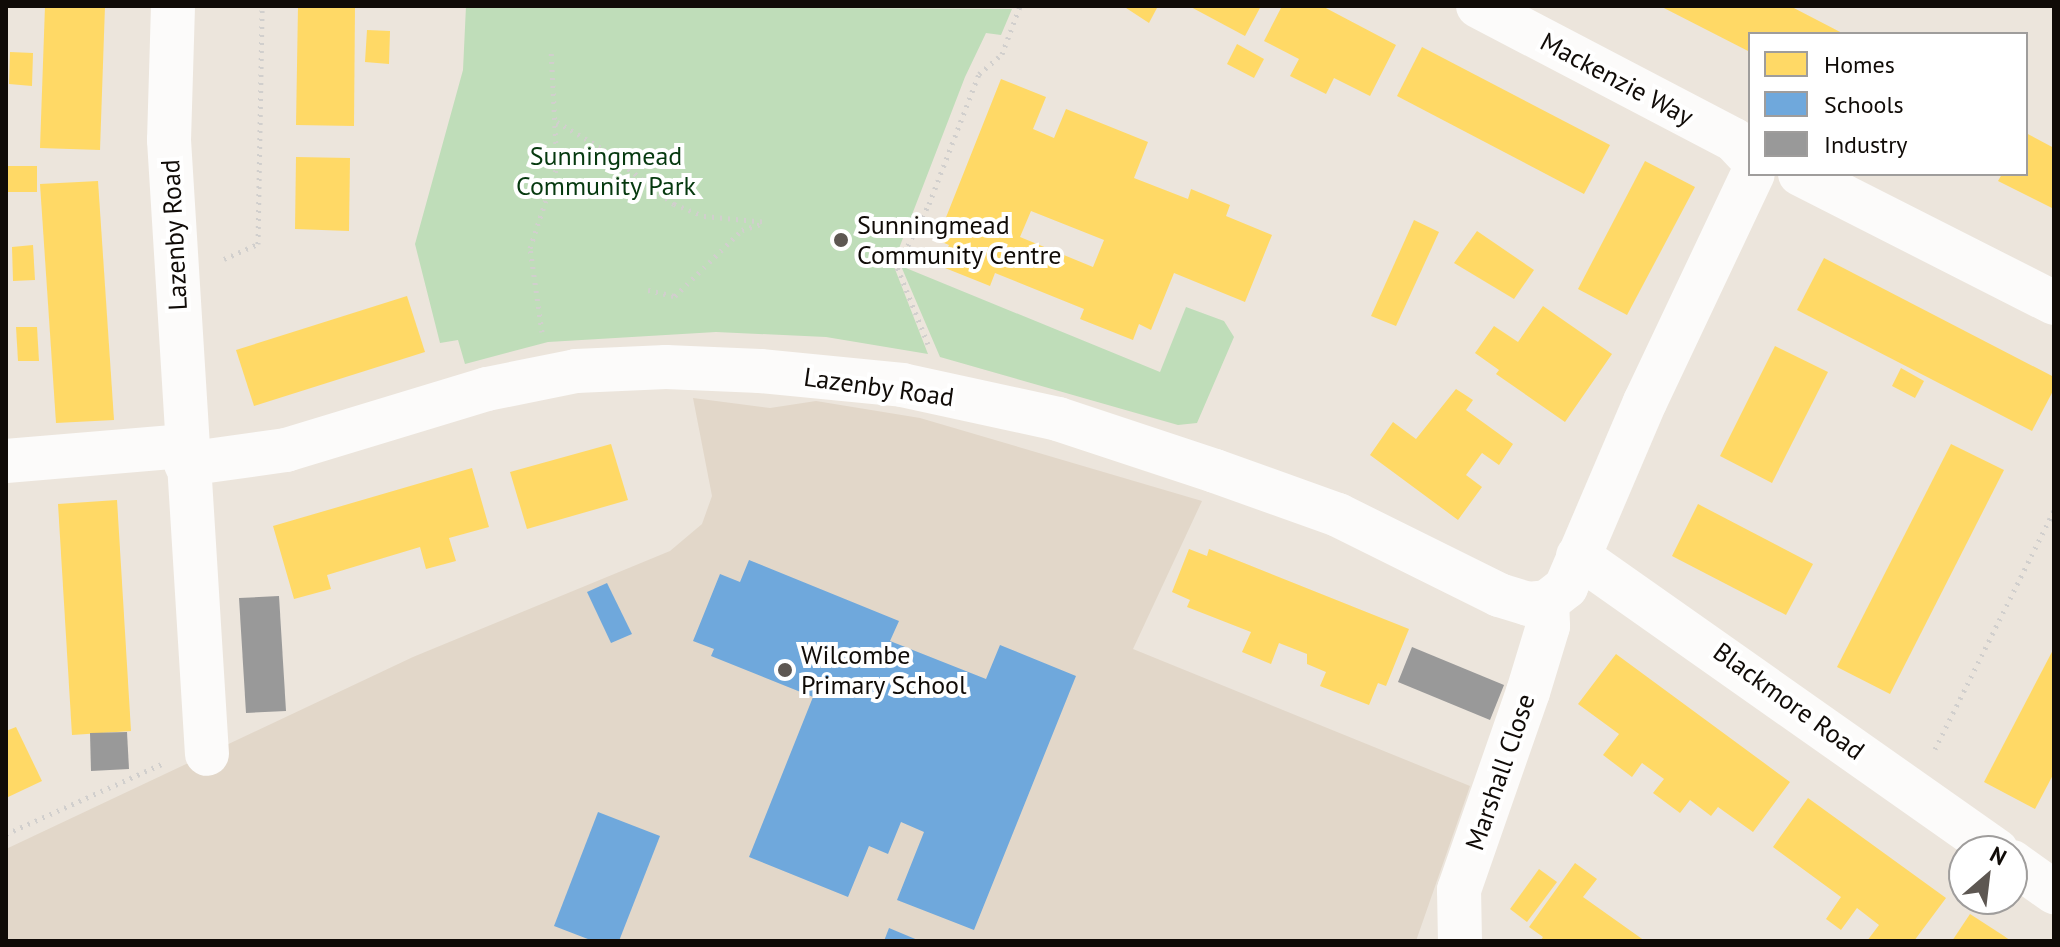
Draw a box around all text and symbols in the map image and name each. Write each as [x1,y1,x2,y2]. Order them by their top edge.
street label: Mackenzie Way [1535,26,1699,132]
legend [1748,32,2028,176]
text: Homes [1824,49,1895,80]
text: Schools [1824,89,1904,120]
text: Industry [1824,129,1908,160]
park label: Sunningmead Community Park [516,140,696,202]
street label: Lazenby Road [154,158,194,312]
place label: Sunningmead Community Centre [857,209,1062,270]
marker: Sunningmead Community Centre [832,231,850,249]
street label: Lazenby Road [801,361,957,413]
street label: Blackmore Road [1707,636,1871,766]
place label: Wilcombe Primary School [801,639,968,700]
marker: Wilcombe Primary School [776,661,794,679]
street label: Marshall Close [1459,690,1541,854]
north arrow [1948,835,2028,915]
text: N [1985,840,2011,871]

